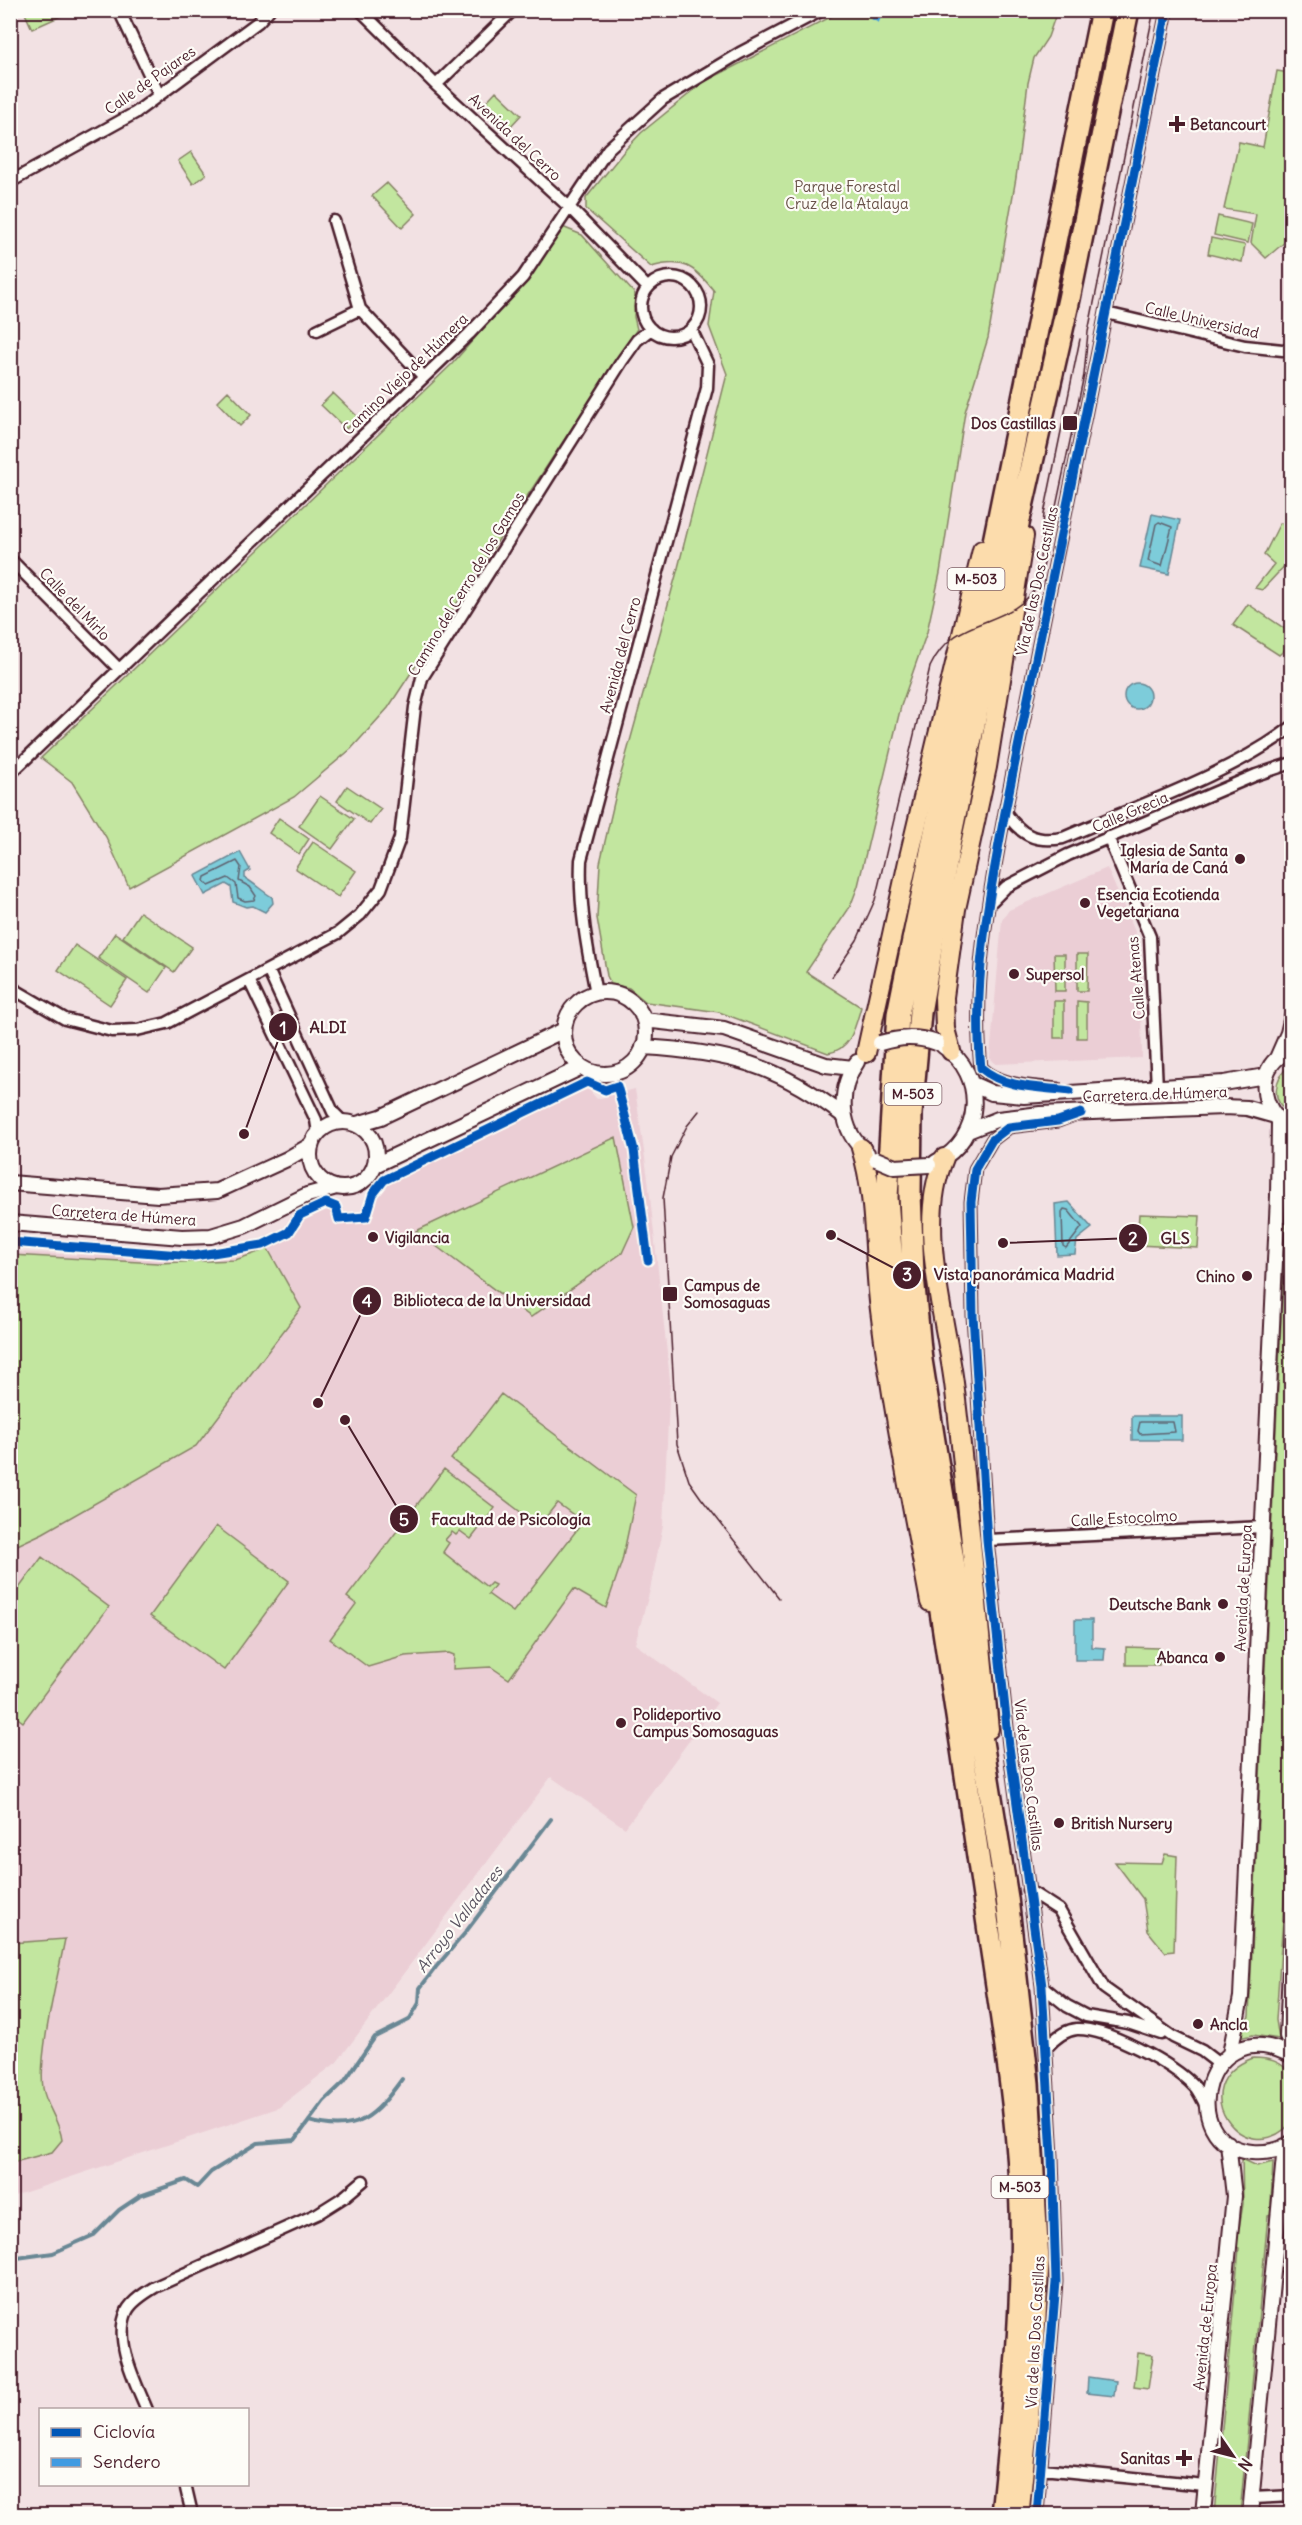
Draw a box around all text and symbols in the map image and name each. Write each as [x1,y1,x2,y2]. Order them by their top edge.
street label: Calle de Pajares [101,41,199,118]
street label: Avenida del Cerro [465,89,565,185]
marker: Betancourt [1168,115,1186,133]
place label: Betancourt [1190,115,1267,134]
park label: Parque Forestal Cruz de la Atalaya [785,177,909,213]
street label: Calle Universidad [1143,298,1261,342]
street label: Camino Viejo de Húmera [338,309,472,439]
place label: Dos Castillas [971,414,1056,433]
marker: Dos Castillas [1061,414,1079,432]
street label: Camino del Cerro de los Gamos [403,488,529,679]
street label: Vía de las Dos Castillas [1012,504,1062,658]
street label: Calle del Mirlo [36,564,114,644]
road number: M-503 [948,568,1004,590]
street label: Avenida del Cerro [595,595,645,715]
street label: Calle Grecia [1089,787,1171,837]
place label: Iglesia de Santa María de Caná [1120,841,1228,877]
marker: Iglesia de Santa María de Caná [1233,852,1247,866]
place label: Esencia Ecotienda Vegetariana [1097,885,1220,922]
marker: Esencia Ecotienda Vegetariana [1078,896,1092,910]
street label: Calle Atenas [1123,936,1149,1020]
place label: Supersol [1026,965,1084,985]
marker: Supersol [1007,967,1021,981]
callout: ALDI [268,1010,359,1044]
text: 1 [279,1016,287,1039]
text: ALDI [310,1017,347,1037]
street label: Carretera de Húmera [1082,1082,1228,1106]
road number: M-503 [884,1083,942,1105]
street label: Carretera de Húmera [51,1200,197,1230]
callout: GLS [1118,1221,1202,1255]
text: 2 [1128,1227,1138,1250]
place label: Vigilancia [385,1228,450,1248]
text: GLS [1160,1228,1190,1248]
marker: Vigilancia [366,1230,380,1244]
callout: Vista panorámica Madrid [892,1258,1126,1292]
text: 3 [902,1263,912,1286]
text: Vista panorámica Madrid [934,1264,1115,1285]
place label: Chino [1196,1267,1236,1286]
marker: Chino [1240,1269,1254,1283]
place label: Campus de Somosaguas [684,1276,770,1313]
callout: Biblioteca de la Universidad [352,1284,603,1318]
marker: Campus de Somosaguas [661,1285,679,1303]
text: 4 [362,1289,373,1312]
text: Biblioteca de la Universidad [393,1290,591,1310]
callout: Facultad de Psicología [389,1502,602,1536]
street label: Calle Estocolmo [1070,1506,1178,1530]
text: 5 [399,1508,409,1531]
text: Facultad de Psicología [431,1509,591,1530]
street label: Avenida de Europa [1230,1524,1256,1652]
place label: Deutsche Bank [1109,1595,1211,1614]
marker: Deutsche Bank [1216,1597,1230,1611]
place label: Abanca [1157,1648,1208,1667]
marker: Abanca [1213,1650,1227,1664]
street label: Vía de las Dos Castillas [1010,1698,1048,1852]
place label: Polideportivo Campus Somosaguas [633,1705,778,1742]
marker: Polideportivo Campus Somosaguas [614,1716,628,1730]
place label: British Nursery [1071,1814,1172,1834]
marker: British Nursery [1052,1816,1066,1830]
water label: Arroyo Valladares [411,1861,507,1976]
place label: Ancla [1210,2015,1248,2034]
marker: Ancla [1191,2017,1205,2031]
road number: M-503 [992,2176,1048,2198]
street label: Vía de las Dos Castillas [1022,2255,1048,2409]
street label: Avenida de Europa [1189,2262,1221,2391]
legend [39,2408,249,2486]
text: Ciclovía [93,2420,155,2443]
north arrow [1203,2426,1263,2486]
place label: Sanitas [1121,2449,1170,2468]
marker: Sanitas [1175,2449,1193,2467]
text: Sendero [93,2450,161,2473]
text: N [1234,2454,1257,2475]

